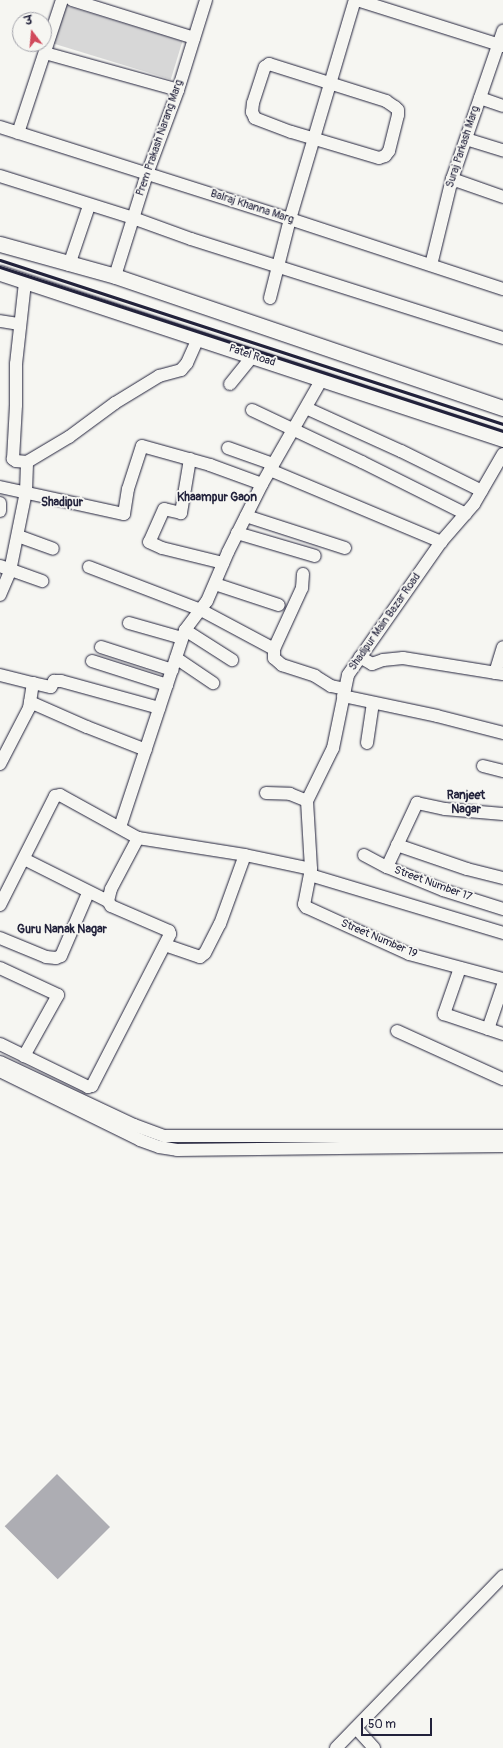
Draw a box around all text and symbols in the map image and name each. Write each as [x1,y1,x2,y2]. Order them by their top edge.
north arrow [12,12,52,52]
text: उ [24,14,34,28]
street label: Prem Prakash Narang Marg [134,78,186,198]
street label: Suraj Parkash Marg [444,104,482,190]
street label: Balraj Khanna Marg [209,187,295,227]
street label: Patel Road [227,342,277,370]
district label: Khaampur Gaon [177,491,257,505]
district label: Shadipur [41,496,83,510]
street label: Shadipur Main Bazar Road [346,571,424,673]
district label: Ranjeet Nagar [447,789,485,817]
street label: Street Number 17 [392,864,474,904]
street label: Street Number 19 [339,917,419,961]
district label: Guru Nanak Nagar [17,923,107,937]
scale bar [363,1710,434,1736]
text: 50 m [368,1717,396,1732]

